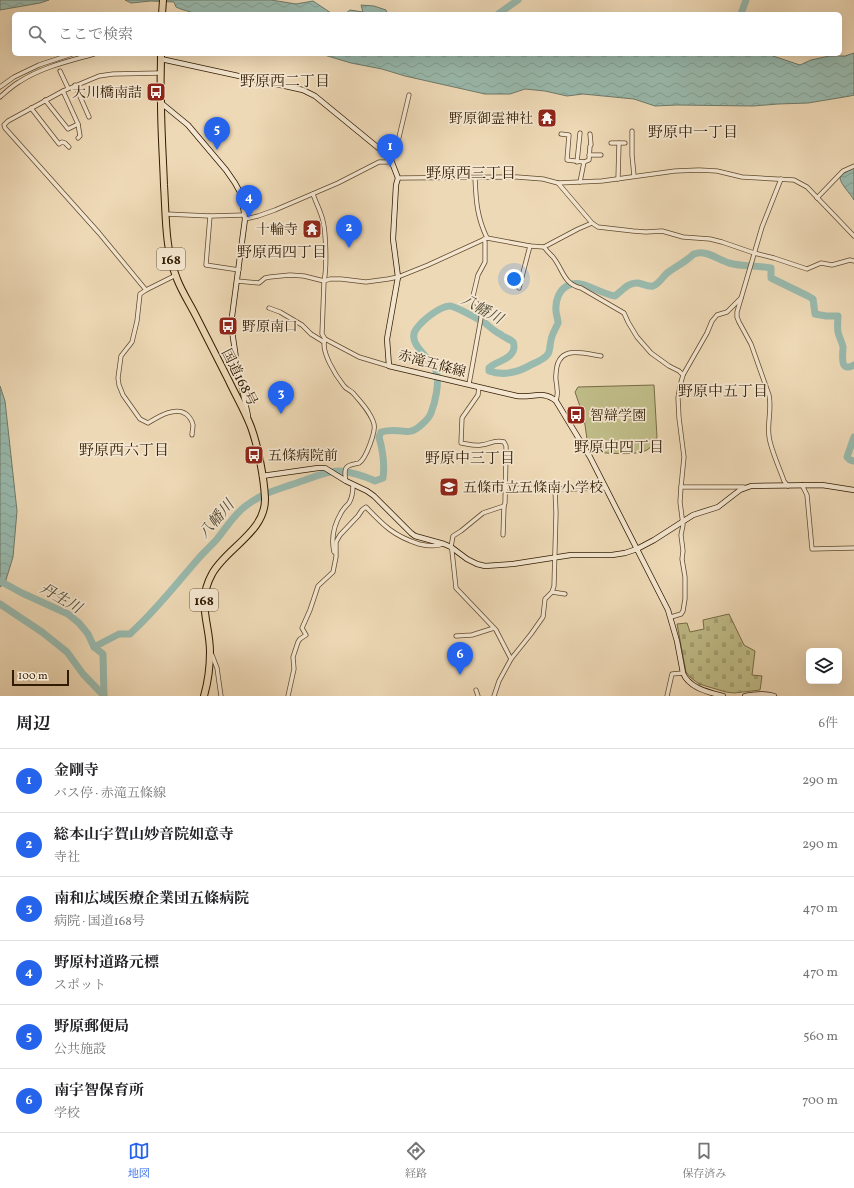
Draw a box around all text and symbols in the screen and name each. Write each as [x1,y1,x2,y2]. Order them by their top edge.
search box [12,12,842,56]
icon: search [26,23,48,45]
text: ここで検索 [58,25,133,46]
district label: 野原西二丁目 [240,72,330,93]
bus stop icon: 大川橋南詰 [145,81,167,103]
place label: 大川橋南詰 [72,84,142,103]
temple icon: 野原御霊神社 [536,107,558,129]
place label: 野原御霊神社 [449,110,533,129]
pin: 5 [204,117,230,150]
district label: 野原中一丁目 [648,123,738,144]
pin: 1 [377,134,403,167]
district label: 野原西三丁目 [426,164,516,185]
pin: 4 [236,185,262,218]
pin: 2 [336,215,362,248]
temple icon: 十輪寺 [301,218,323,240]
place label: 十輪寺 [256,221,298,240]
district label: 野原西四丁目 [237,243,327,264]
road number: 168 [157,248,185,270]
your location [504,269,524,289]
water label: 八幡川 [456,290,508,331]
bus stop icon: 野原南口 [217,315,239,337]
place label: 野原南口 [242,318,298,337]
street label: 国道168号 [216,346,261,409]
street label: 赤滝五條線 [395,346,468,383]
pin: 3 [268,381,294,414]
district label: 野原中五丁目 [678,382,768,403]
bus stop icon: 智辯学園 [565,404,587,426]
place label: 智辯学園 [590,407,646,426]
district label: 野原中四丁目 [574,438,664,459]
district label: 野原西六丁目 [79,441,169,462]
bus stop icon: 五條病院前 [243,444,265,466]
place label: 五條病院前 [268,447,338,466]
district label: 野原中三丁目 [425,449,515,470]
school or university icon: 五條市立五條南小学校 [438,476,460,498]
place label: 五條市立五條南小学校 [463,479,603,498]
water label: 八幡川 [194,495,241,544]
water label: 丹生川 [36,579,87,621]
road number: 168 [190,589,218,611]
pin: 6 [447,642,473,675]
map controls [806,648,842,684]
button: layers [806,648,842,684]
scale bar [12,668,69,687]
text: 100 m [18,669,48,684]
text: 周辺 [16,713,50,736]
text: 6件 [818,715,838,733]
text: 金剛寺 [54,761,99,782]
text: 1 [26,772,32,790]
text: 290 m [802,772,838,790]
text: バス停 · 赤滝五條線 [54,785,166,803]
text: 総本山宇賀山妙音院如意寺 [54,825,234,846]
text: 2 [26,836,32,854]
text: 290 m [802,836,838,854]
text: 寺社 [54,849,80,867]
text: 南和広域医療企業団五條病院 [54,889,249,910]
text: 3 [26,900,32,918]
text: 470 m [803,900,838,918]
text: 病院 · 国道168号 [54,913,145,931]
text: 野原村道路元標 [54,953,159,974]
text: 4 [25,964,33,982]
text: 470 m [803,964,838,982]
text: スポット [54,977,106,995]
text: 野原郵便局 [54,1017,129,1038]
text: 5 [26,1028,32,1046]
text: 560 m [803,1028,838,1046]
text: 公共施設 [54,1041,106,1059]
text: 南宇智保育所 [54,1081,144,1102]
text: 6 [25,1092,33,1110]
text: 700 m [802,1092,838,1110]
text: 学校 [54,1105,80,1123]
tab: 地図 [128,1140,150,1182]
tab: 経路 [405,1140,427,1182]
tab: 保存済み [682,1140,726,1182]

